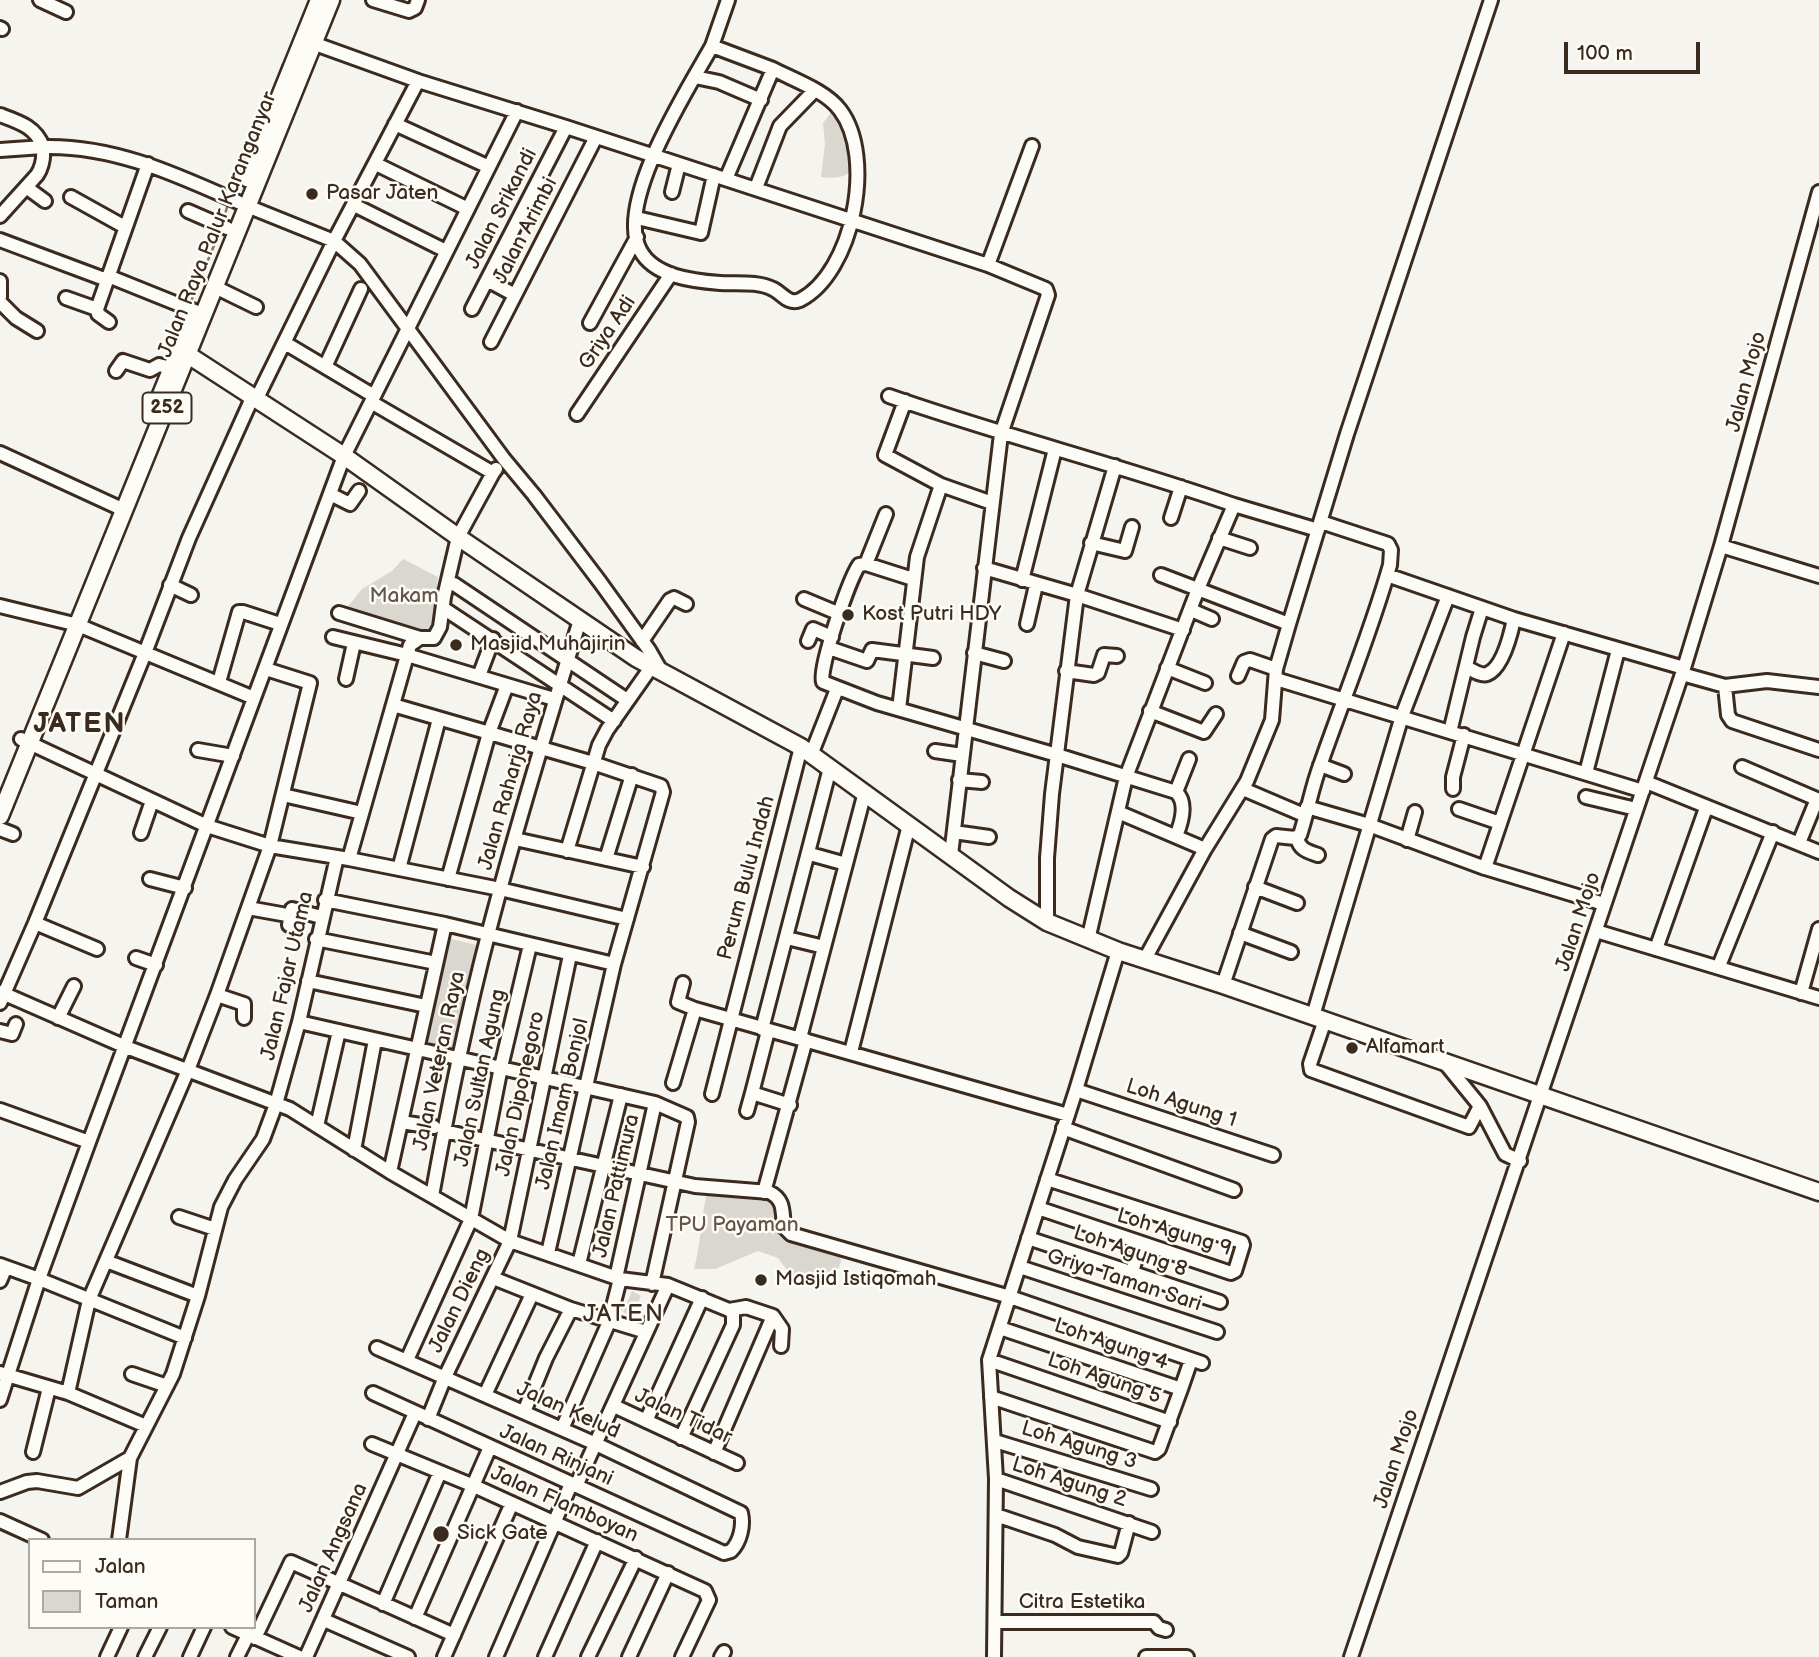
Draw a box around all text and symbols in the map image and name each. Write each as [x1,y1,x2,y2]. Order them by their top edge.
scale bar [1567,28,1703,72]
text: 100 m [1577,41,1633,66]
street label: Jalan Raya Palur Karanganyar [153,89,283,361]
street label: Jalan Srikandi [461,144,543,274]
street label: Jalan Arimbi [488,174,564,288]
place label: Pasar Jaten [326,181,438,207]
marker: Pasar Jaten [304,186,320,202]
street label: Griya Adi [574,291,642,375]
street label: Jalan Mojo [1722,329,1772,435]
road number: 252 [142,392,192,424]
park label: Makam [369,584,439,610]
place label: Kost Putri HDY [862,602,1001,628]
marker: Kost Putri HDY [840,607,856,623]
place label: Masjid Muhajirin [470,632,626,658]
marker: Masjid Muhajirin [448,637,464,653]
street label: Jalan Raharja Raya [473,689,549,873]
district label: JATEN [34,708,126,742]
street label: Perum Bulu Indah [713,793,781,963]
street label: Jalan Mojo [1551,869,1607,975]
street label: Jalan Fajar Utama [256,889,320,1063]
street label: Jalan Veteran Raya [409,969,471,1153]
street label: Jalan Sultan Agung [450,987,512,1169]
street label: Jalan Diponegoro [491,1009,551,1179]
street label: Jalan Imam Bonjol [531,1016,595,1192]
place label: Alfamart [1366,1035,1445,1061]
marker: Alfamart [1344,1040,1360,1056]
street label: Loh Agung 1 [1123,1074,1239,1134]
street label: Jalan Pattimura [588,1112,646,1260]
street label: Loh Agung 9 [1114,1204,1234,1262]
park label: TPU Payaman [665,1213,799,1239]
street label: Loh Agung 8 [1070,1221,1190,1283]
street label: Griya Taman Sari [1044,1244,1204,1318]
street label: Jalan Dieng [424,1245,496,1357]
place label: Masjid Istiqomah [775,1267,936,1293]
marker: Masjid Istiqomah [753,1272,769,1288]
district label: JATEN [584,1301,664,1329]
street label: Loh Agung 4 [1050,1314,1172,1376]
street label: Loh Agung 5 [1044,1348,1164,1410]
street label: Jalan Kelud [512,1377,624,1445]
street label: Jalan Tidar [630,1383,736,1451]
street label: Jalan Mojo [1369,1406,1425,1512]
street label: Loh Agung 3 [1018,1416,1140,1476]
street label: Jalan Rinjani [495,1420,617,1492]
street label: Loh Agung 2 [1009,1453,1129,1513]
street label: Jalan Flamboyan [486,1461,642,1549]
street label: Jalan Angsana [294,1479,374,1617]
place label: Sick Gate [457,1521,548,1547]
marker: Sick Gate [431,1524,451,1544]
legend [28,1538,256,1629]
text: Jalan [95,1554,146,1579]
text: Taman [95,1589,158,1614]
street label: Citra Estetika [1019,1590,1145,1616]

